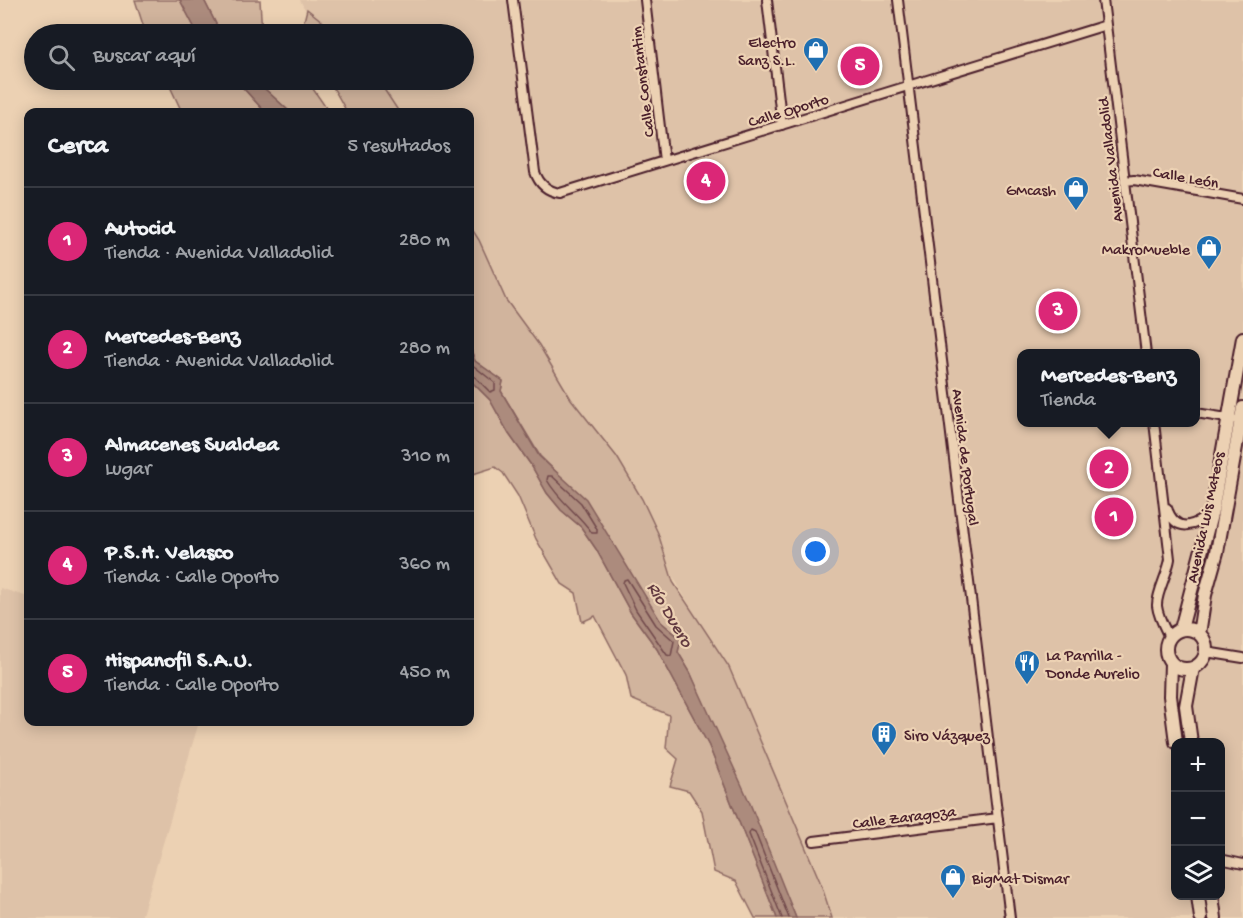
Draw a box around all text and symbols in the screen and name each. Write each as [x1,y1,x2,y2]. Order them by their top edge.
search box [24,24,474,90]
street label: Calle Constantim [628,24,661,138]
place label: Electro Sanz S.L. [738,35,796,72]
shop icon: Electro Sanz S.L. [801,35,831,73]
icon: search [45,41,78,74]
text: Buscar aquí [93,44,196,70]
pin: 5 [840,44,880,88]
street label: Calle Oporto [747,91,831,134]
street label: Avenida Valladolid [1095,94,1130,223]
text: Cerca [48,132,108,163]
text: 5 resultados [347,136,450,159]
pin: 4 [686,158,726,204]
street label: Calle León [1151,164,1220,195]
shop icon: GMcash [1061,174,1091,212]
place label: GMcash [1006,183,1056,202]
text: Autocid [105,217,174,243]
text: 1 [63,230,72,253]
text: 280 m [399,230,450,253]
shop icon: MakroMueble [1194,233,1224,271]
place label: MakroMueble [1102,242,1191,261]
text: Tienda · Avenida Valladolid [105,243,332,266]
pin: 3 [1038,288,1078,334]
text: Mercedes-Benz [105,325,240,351]
text: 2 [63,338,72,361]
text: 280 m [399,338,450,361]
popup [1017,349,1200,427]
text: Tienda · Avenida Valladolid [105,351,332,374]
text: Mercedes-Benz [1041,364,1176,390]
street label: Avenida de Portugal [946,388,981,527]
text: Tienda [1041,390,1096,413]
text: Almacenes Sualdea [105,433,279,459]
text: 3 [62,446,73,469]
text: 310 m [401,446,450,469]
pin: 2 [1090,446,1128,492]
street label: Avenida Luis Mateos [1184,449,1231,585]
text: Lugar [105,459,151,482]
pin: 1 [1094,494,1134,540]
your location [801,537,830,566]
text: P.S.H. Velasco [105,541,233,567]
text: 4 [63,554,72,577]
text: 360 m [399,554,450,577]
text: Tienda · Calle Oporto [105,567,279,590]
water label: Río Duero [641,579,697,652]
restaurant icon: La Parrilla - Donde Aurelio [1012,648,1042,686]
place label: La Parrilla - Donde Aurelio [1045,648,1140,685]
text: Hispanofil S.A.U. [105,649,254,675]
text: 5 [62,662,73,685]
text: 450 m [400,662,450,685]
text: Tienda · Calle Oporto [105,675,279,698]
building icon: Siro Vázquez [869,719,899,757]
place label: Siro Vázquez [904,728,991,747]
map controls [1171,738,1225,900]
button: + [1171,738,1225,792]
button: − [1171,792,1225,846]
street label: Calle Zaragoza [852,804,958,835]
button: layers [1171,846,1225,900]
shop icon: BigMat Dismar [938,862,968,900]
place label: BigMat Dismar [971,871,1070,890]

